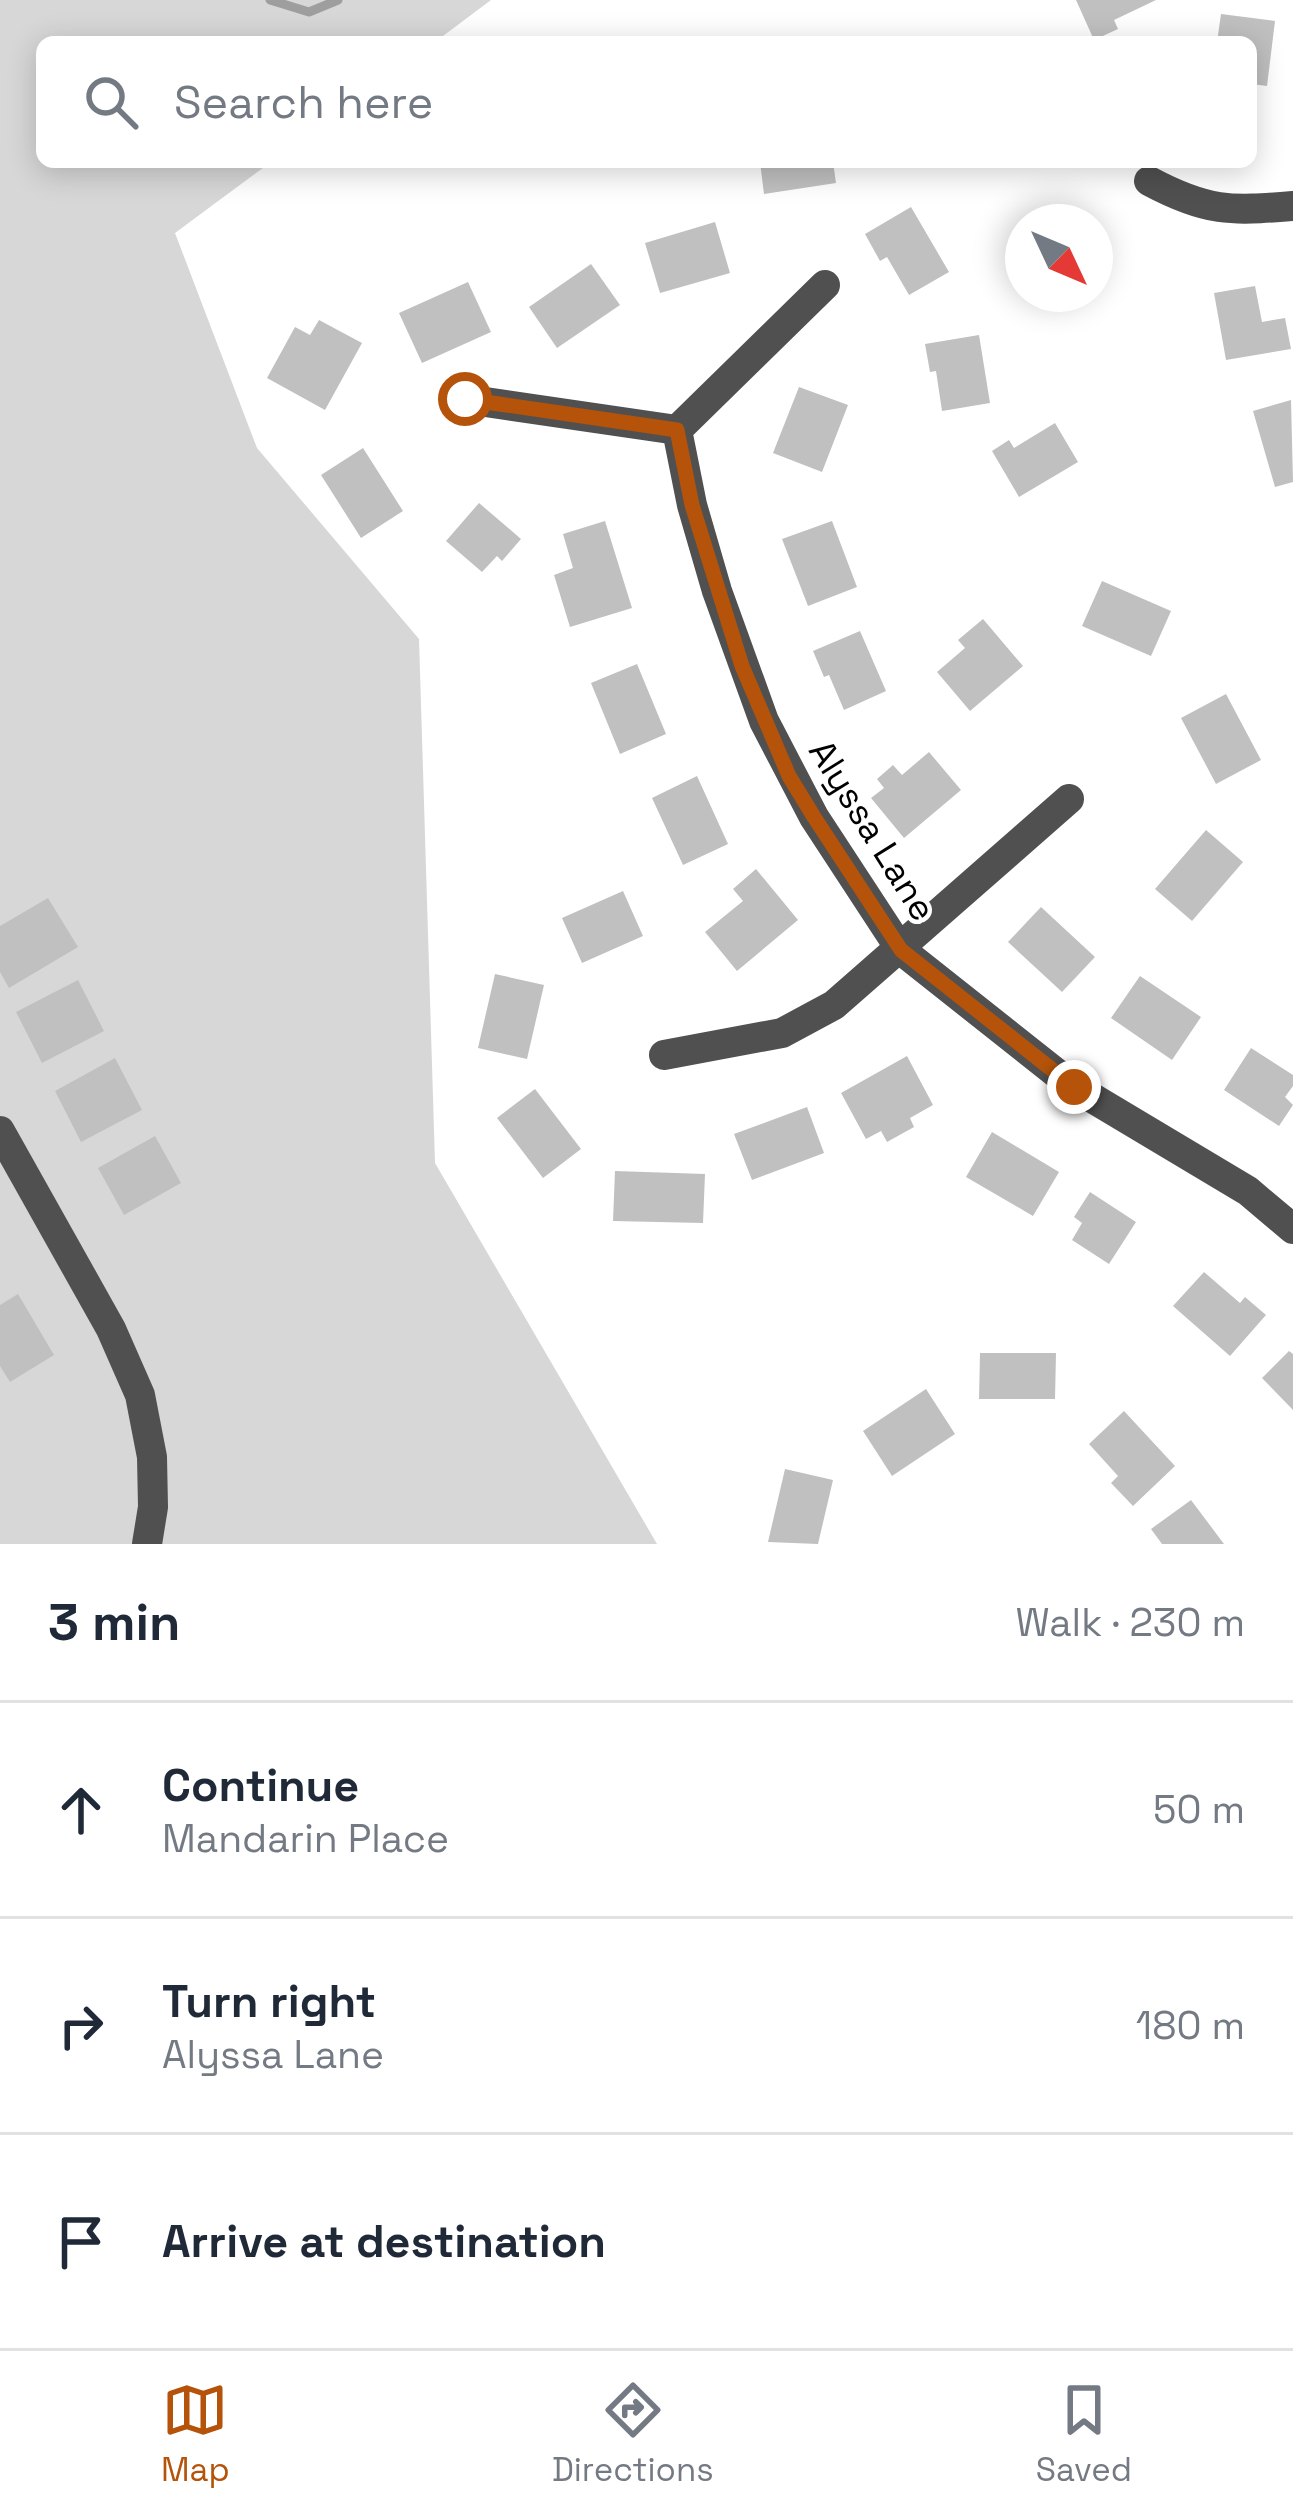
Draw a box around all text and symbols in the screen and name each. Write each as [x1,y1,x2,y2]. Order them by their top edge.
search box [36,36,1257,168]
icon: search [78,69,144,135]
text: Search here [174,74,433,131]
north arrow [1005,204,1113,312]
route start [438,372,492,426]
street label: Alyssa Lane [798,731,946,930]
route end [1047,1060,1101,1114]
text: 3 min [48,1590,181,1655]
text: Walk · 230 m [1015,1598,1245,1647]
text: Continue [162,1757,359,1814]
icon: ahead [48,1777,114,1843]
text: 50 m [1153,1785,1245,1834]
text: Mandarin Place [162,1814,449,1863]
text: Turn right [162,1973,376,2030]
icon: right [48,1993,114,2059]
text: 180 m [1136,2001,1245,2050]
text: Alyssa Lane [162,2030,384,2079]
icon: arrive [48,2209,114,2275]
text: Arrive at destination [162,2213,606,2270]
tab: Map [161,2377,230,2491]
tab: Directions [552,2377,714,2491]
tab: Saved [1036,2377,1132,2491]

